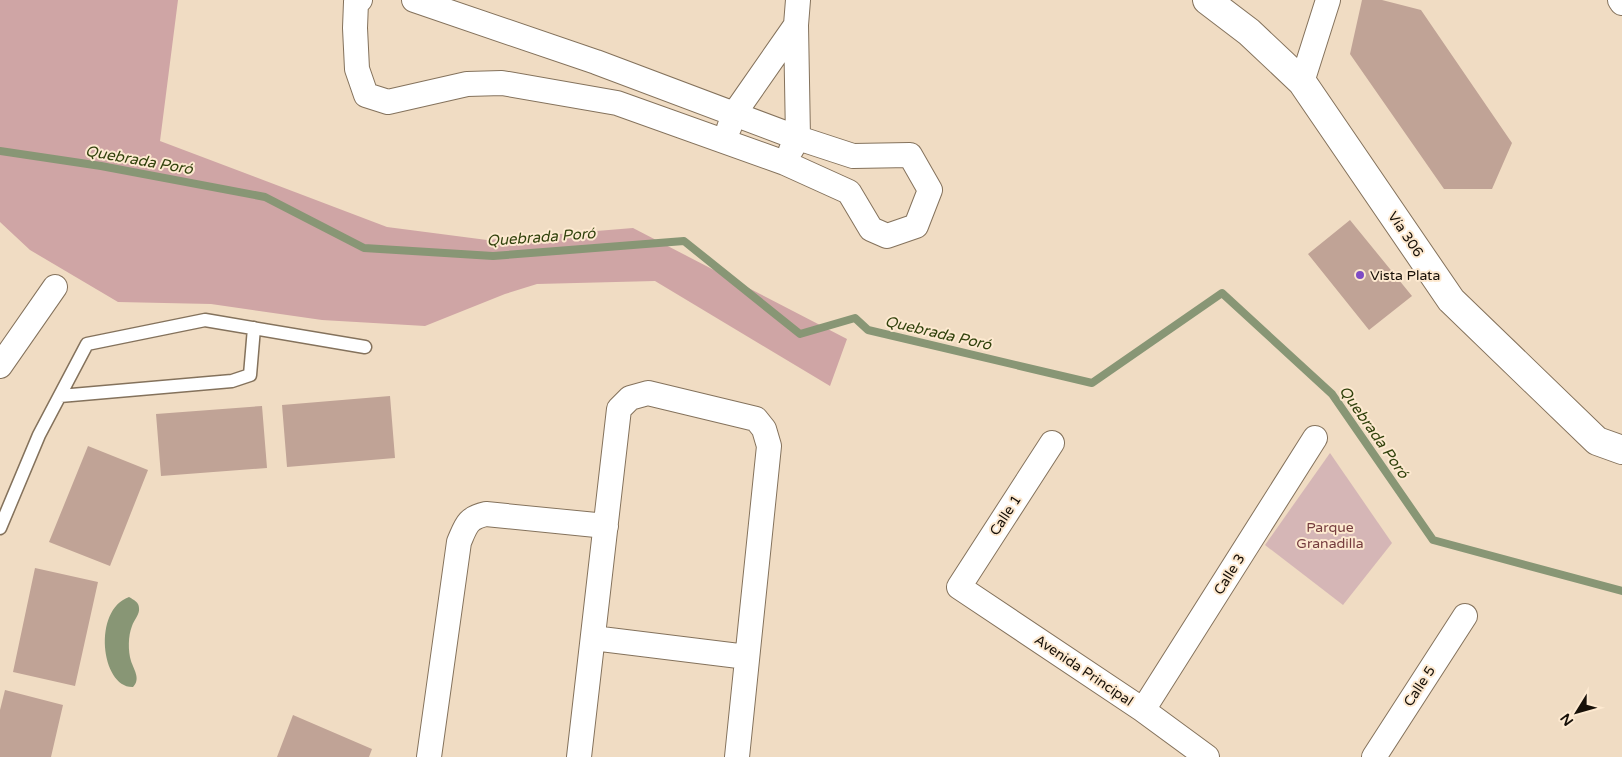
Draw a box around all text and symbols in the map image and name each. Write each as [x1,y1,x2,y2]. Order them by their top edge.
water label: Quebrada Poró [84,142,195,178]
street label: Vía 306 [1384,208,1427,260]
water label: Quebrada Poró [486,224,597,250]
place label: Vista Plata [1370,267,1440,284]
marker: Vista Plata [1354,269,1366,281]
water label: Quebrada Poró [883,312,994,354]
water label: Quebrada Poró [1335,382,1413,482]
street label: Calle 1 [986,492,1025,539]
park label: Parque Granadilla [1296,519,1364,552]
street label: Calle 3 [1210,551,1249,598]
street label: Avenida Principal [1031,631,1136,710]
street label: Calle 5 [1400,663,1439,710]
north arrow [1552,687,1602,737]
text: N [1557,710,1577,729]

